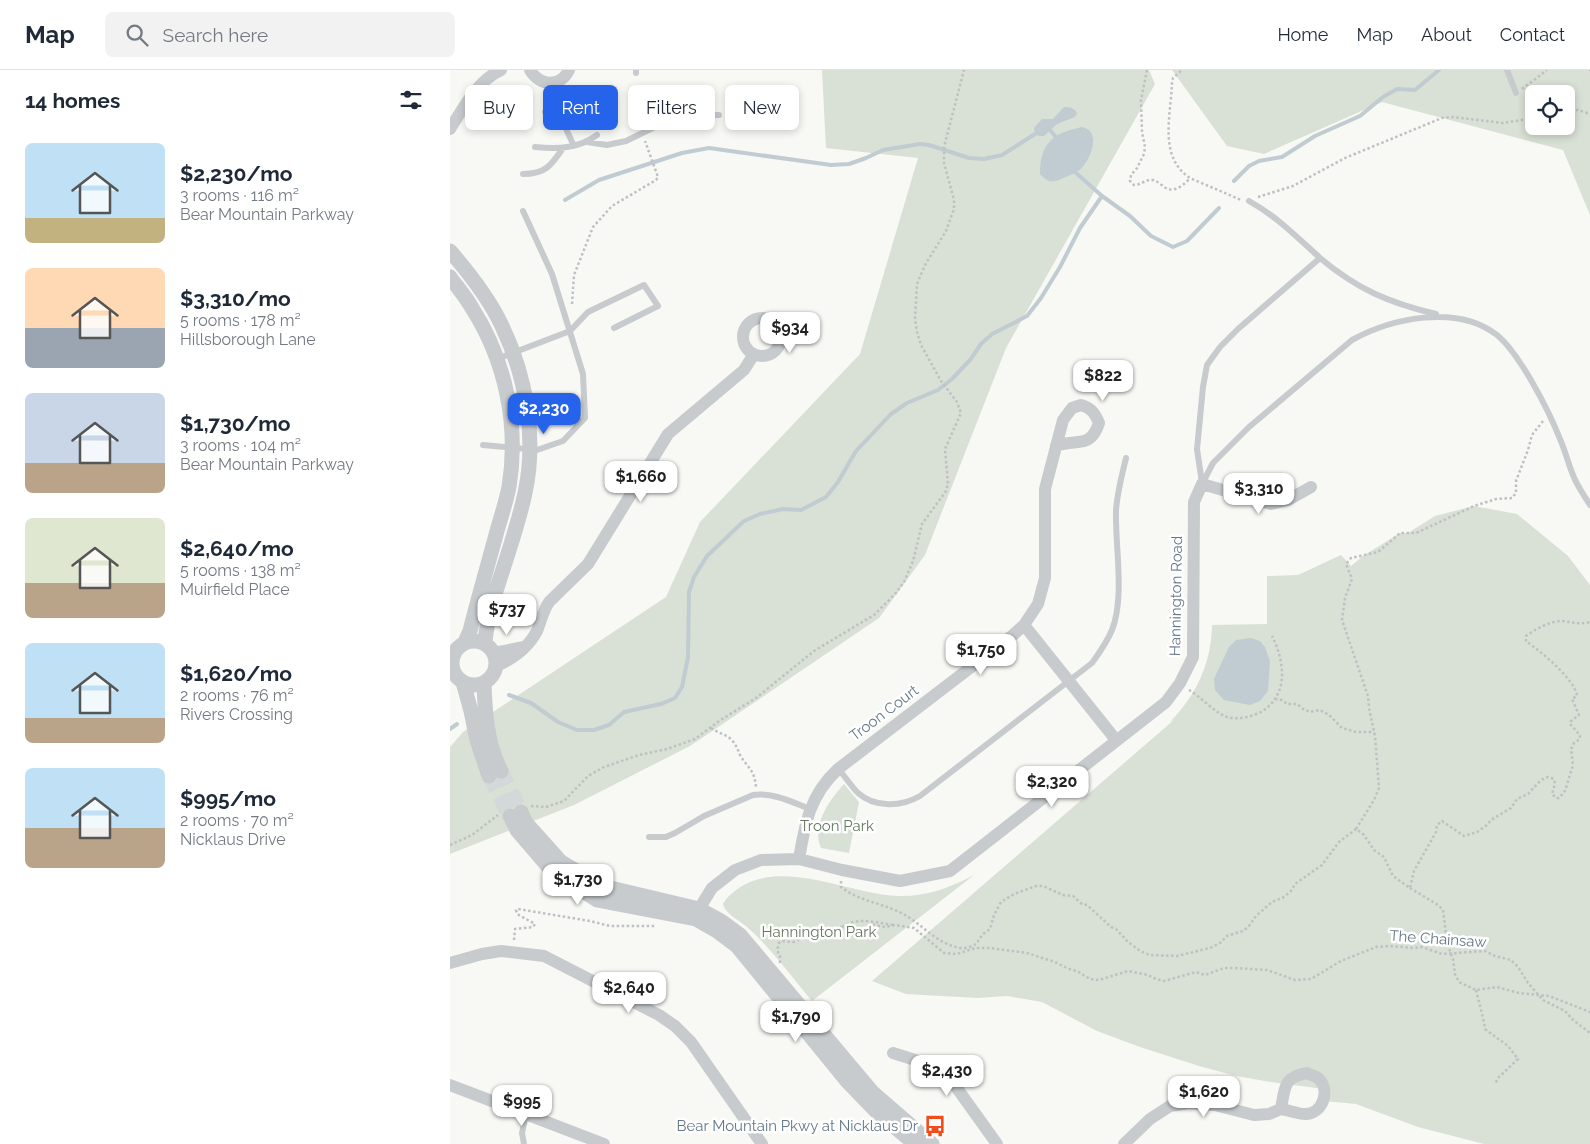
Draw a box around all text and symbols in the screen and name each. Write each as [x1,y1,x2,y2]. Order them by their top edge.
search box [105,12,455,57]
text: Map [25,20,75,49]
icon: search [123,21,151,49]
text: Search here [163,24,268,46]
text: Home [1277,24,1328,45]
text: Map [1356,24,1393,45]
text: About [1421,24,1472,45]
text: Contact [1500,24,1565,45]
chip: Buy [465,85,533,130]
chip: Rent [543,85,618,130]
chip: Filters [628,85,715,130]
chip: New [725,85,799,130]
map controls [1525,85,1575,135]
button: locate [1525,85,1575,135]
icon: filters [397,86,425,114]
text: 14 homes [25,88,120,113]
text: $2,230/mo [180,161,293,186]
icon: home [65,163,125,223]
text: 3 rooms · 116 m² [180,186,299,205]
text: Bear Mountain Parkway [180,205,354,224]
text: $3,310/mo [180,286,291,311]
icon: home [65,288,125,348]
text: 5 rooms · 178 m² [180,311,301,330]
pin: $934 [760,312,820,354]
text: $934 [771,318,809,337]
text: Hillsborough Lane [180,330,316,349]
pin: $822 [1073,360,1133,402]
text: $822 [1084,366,1122,385]
pin: $2,230 [503,392,585,435]
text: $2,230 [519,399,569,418]
text: $1,730/mo [180,411,291,436]
icon: home [65,413,125,473]
text: 3 rooms · 104 m² [180,436,301,455]
text: Bear Mountain Parkway [180,455,354,474]
pin: $1,660 [600,460,682,503]
text: $1,660 [615,467,667,486]
pin: $3,310 [1218,472,1300,515]
text: $3,310 [1234,479,1284,498]
text: $2,640/mo [180,536,294,561]
street label: Hannington Road [1166,536,1186,656]
icon: home [65,538,125,598]
text: 5 rooms · 138 m² [180,561,301,580]
text: Muirfield Place [180,580,290,599]
pin: $737 [477,594,537,636]
text: $737 [488,600,526,619]
pin: $1,750 [940,634,1022,676]
text: $1,750 [957,640,1005,659]
text: $1,620/mo [180,661,292,686]
icon: home [65,663,125,723]
street label: Troon Court [846,681,922,745]
text: 2 rooms · 76 m² [180,686,294,705]
text: Rivers Crossing [180,705,293,724]
pin: $2,320 [1011,766,1093,808]
text: $2,320 [1027,772,1077,791]
text: $995/mo [180,786,276,811]
icon: home [65,788,125,848]
text: 2 rooms · 70 m² [180,811,294,830]
park label: Troon Park [800,817,874,835]
text: Nicklaus Drive [180,830,286,849]
pin: $1,730 [537,864,619,906]
text: $1,730 [553,870,603,889]
park label: Hannington Park [762,923,877,941]
street label: The Chainsaw [1389,927,1487,951]
pin: $2,640 [588,972,670,1014]
text: $2,640 [603,978,655,997]
pin: $1,790 [755,1000,837,1043]
text: $1,790 [771,1007,821,1026]
pin: $2,430 [906,1054,988,1097]
text: $2,430 [922,1061,972,1080]
pin: $1,620 [1163,1076,1245,1118]
text: $1,620 [1179,1082,1229,1101]
pin: $995 [492,1084,552,1127]
text: $995 [503,1091,541,1110]
bus stop icon: Bear Mountain Pkwy at Nicklaus Dr [922,1113,948,1139]
place label: Bear Mountain Pkwy at Nicklaus Dr [676,1117,919,1135]

